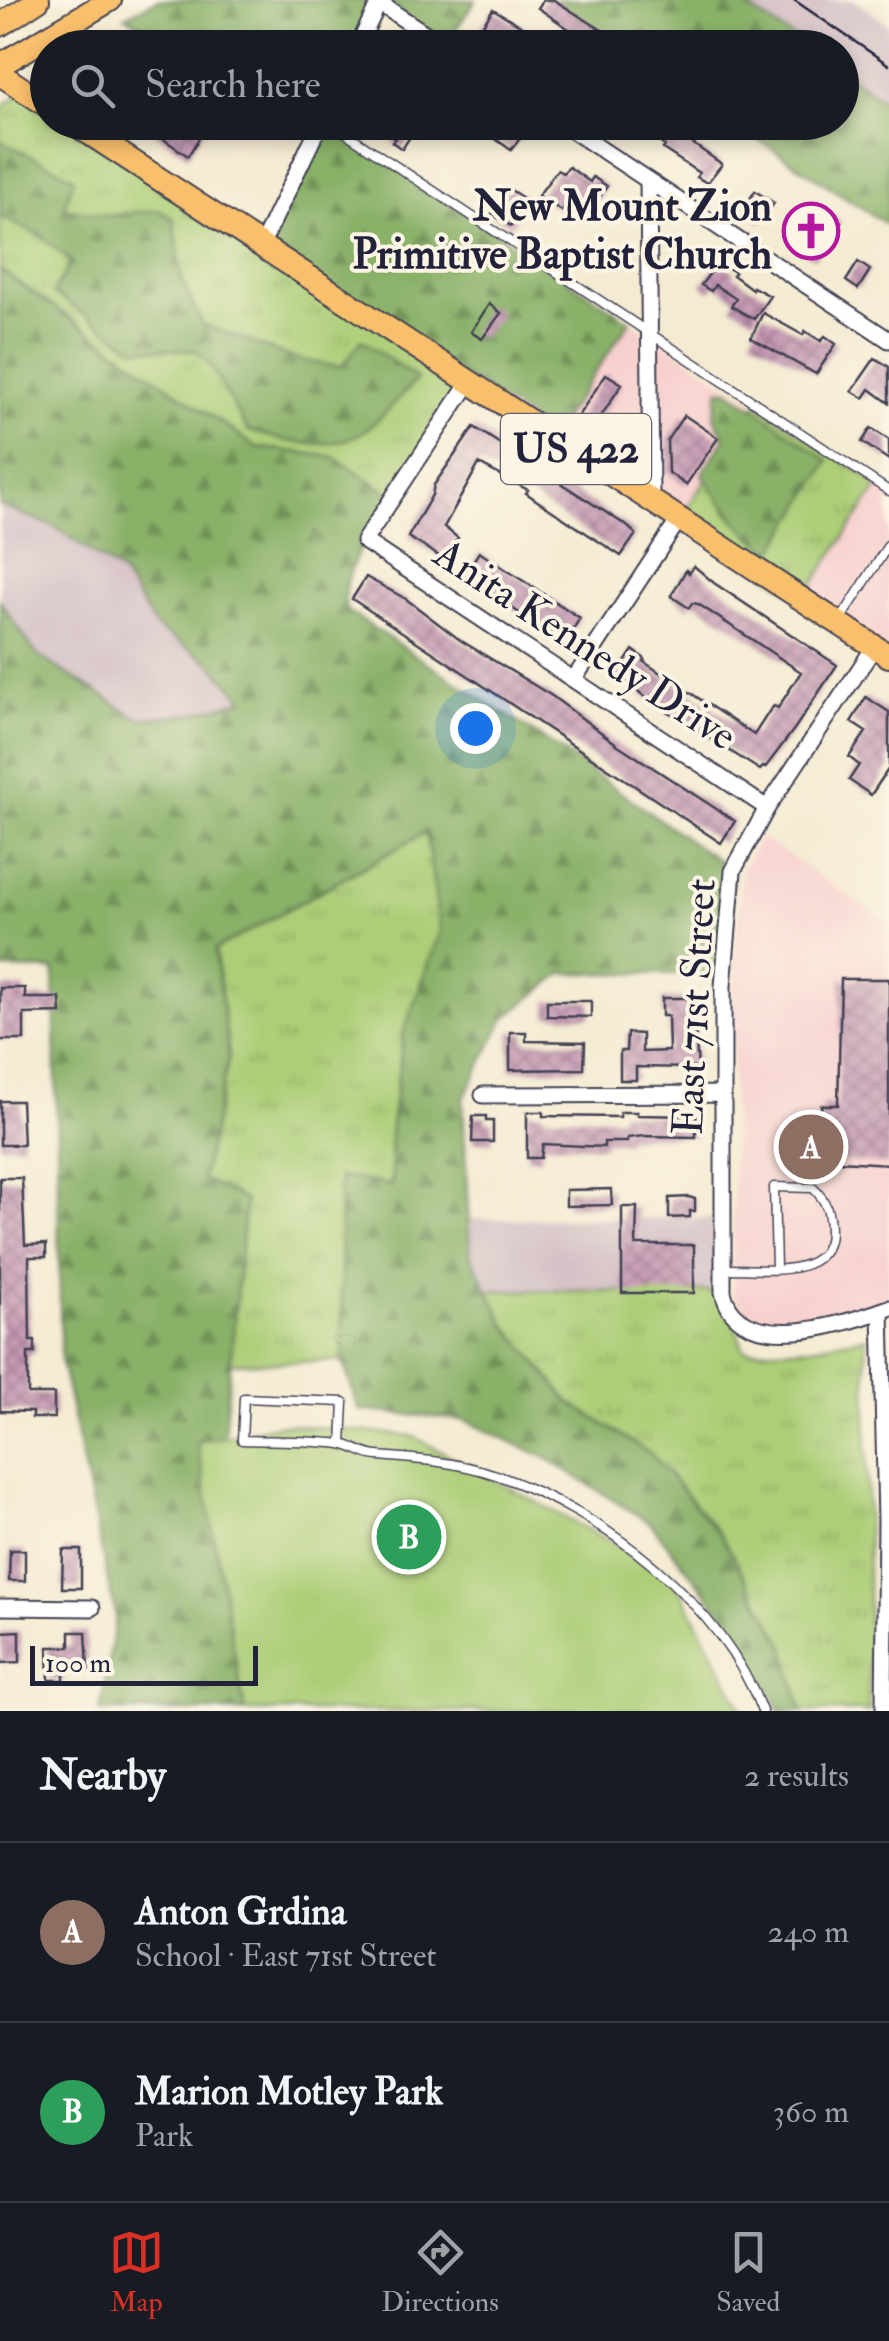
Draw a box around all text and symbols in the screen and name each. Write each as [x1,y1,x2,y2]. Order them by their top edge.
search box [30,30,859,140]
icon: search [65,58,120,113]
text: Search here [145,61,321,109]
place label: New Mount Zion Primitive Baptist Church [352,181,772,281]
church icon: New Mount Zion Primitive Baptist Church [781,201,841,261]
road number: US 422 [501,414,651,484]
street label: Anita Kennedy Drive [423,527,746,762]
your location [450,703,501,754]
street label: East 71st Street [662,877,728,1137]
pin: A [778,1110,844,1184]
pin: B [376,1500,442,1574]
scale bar [30,1641,258,1686]
text: 100 m [45,1646,111,1681]
text: Nearby [40,1750,166,1802]
text: 2 results [744,1756,849,1796]
text: Anton Grdina [135,1888,347,1936]
text: A [62,1912,83,1952]
text: 240 m [768,1912,849,1952]
text: School · East 71st Street [135,1936,437,1976]
text: Marion Motley Park [135,2068,443,2116]
text: B [62,2092,83,2132]
text: 360 m [773,2092,849,2132]
text: Park [135,2116,193,2156]
tab: Map [109,2225,164,2320]
tab: Directions [381,2225,499,2320]
tab: Saved [716,2225,780,2320]

